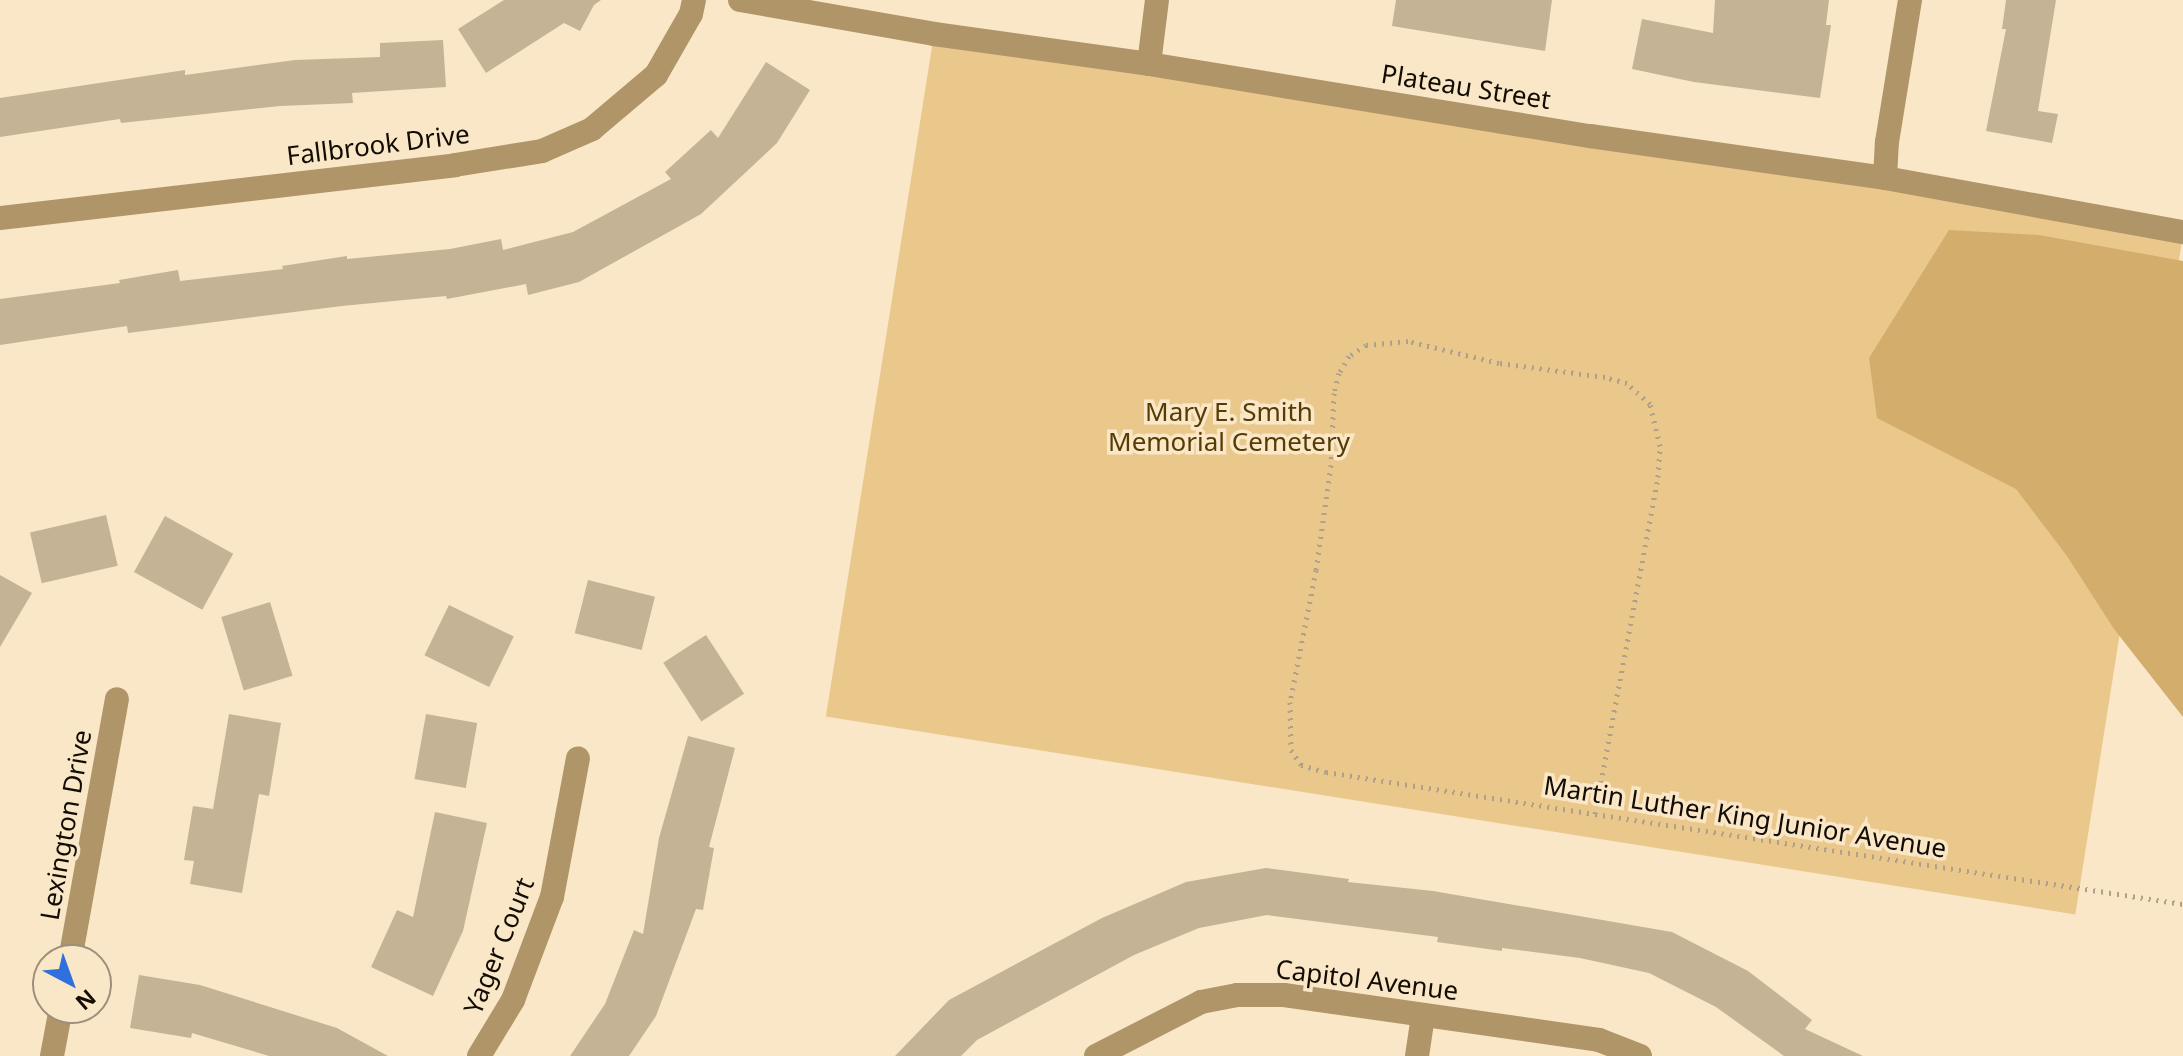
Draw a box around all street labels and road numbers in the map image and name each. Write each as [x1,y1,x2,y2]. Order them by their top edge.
street label: Plateau Street [1379,58,1553,116]
street label: Fallbrook Drive [285,118,471,172]
street label: Lexington Drive [34,727,98,923]
street label: Martin Luther King Junior Avenue [1541,770,1949,864]
street label: Yager Court [457,873,541,1019]
street label: Capitol Avenue [1274,953,1460,1007]

